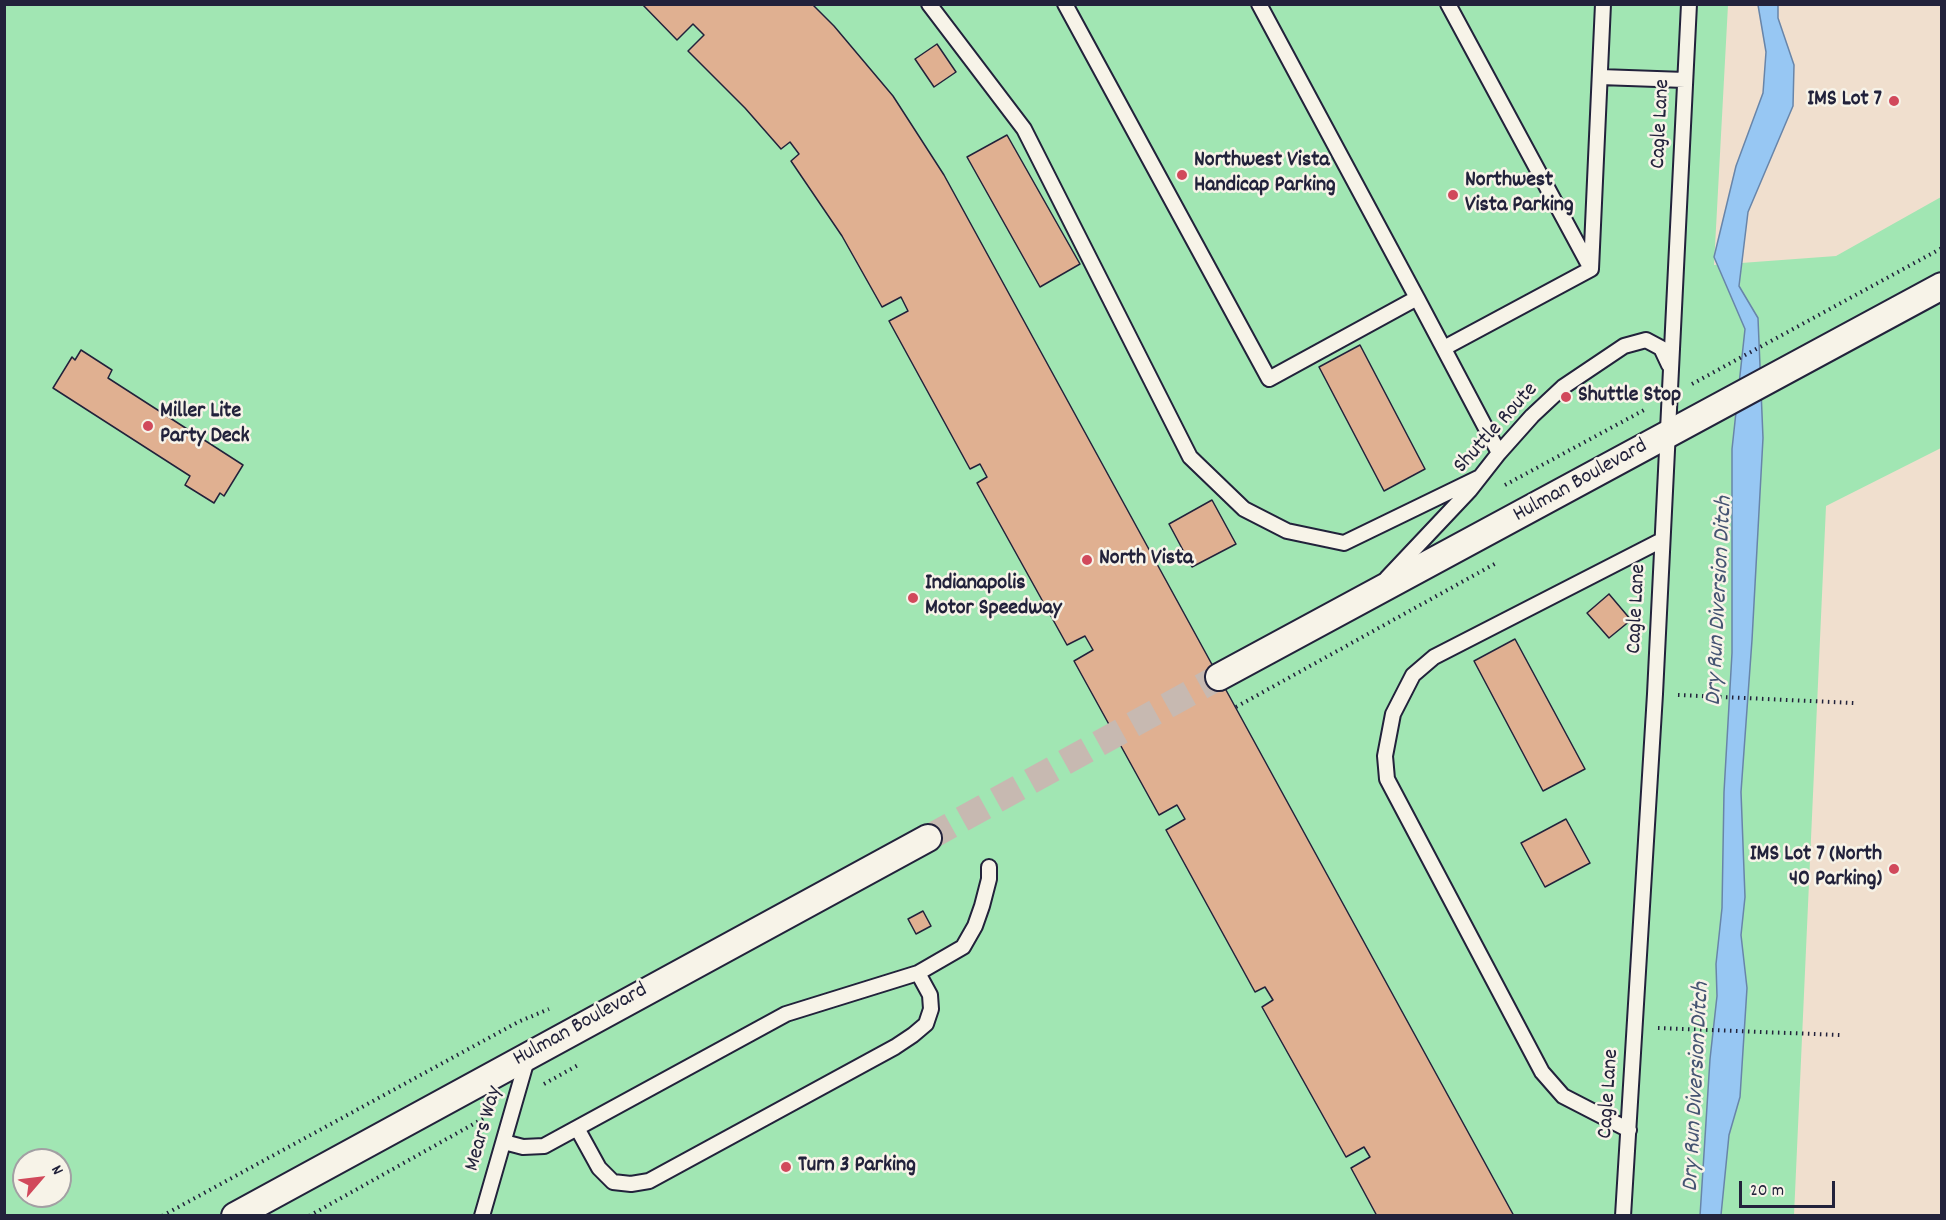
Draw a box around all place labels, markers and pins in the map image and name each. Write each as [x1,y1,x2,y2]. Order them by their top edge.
place label: IMS Lot 7 [1807,88,1882,114]
marker: IMS Lot 7 [1887,94,1901,108]
place label: Northwest Vista Handicap Parking [1194,149,1336,200]
marker: Northwest Vista Handicap Parking [1175,168,1189,182]
place label: Northwest Vista Parking [1465,169,1574,220]
marker: Northwest Vista Parking [1446,188,1460,202]
place label: Shuttle Stop [1578,384,1681,410]
marker: Shuttle Stop [1559,390,1573,404]
place label: Miller Lite Party Deck [160,400,249,452]
marker: Miller Lite Party Deck [141,419,155,433]
place label: North Vista [1099,547,1193,573]
marker: North Vista [1080,553,1094,567]
place label: Indianapolis Motor Speedway [925,572,1062,624]
marker: Indianapolis Motor Speedway [906,591,920,605]
place label: IMS Lot 7 (North 40 Parking) [1750,843,1882,894]
marker: IMS Lot 7 (North 40 Parking) [1887,862,1901,876]
place label: Turn 3 Parking [798,1154,916,1180]
marker: Turn 3 Parking [779,1160,793,1174]

